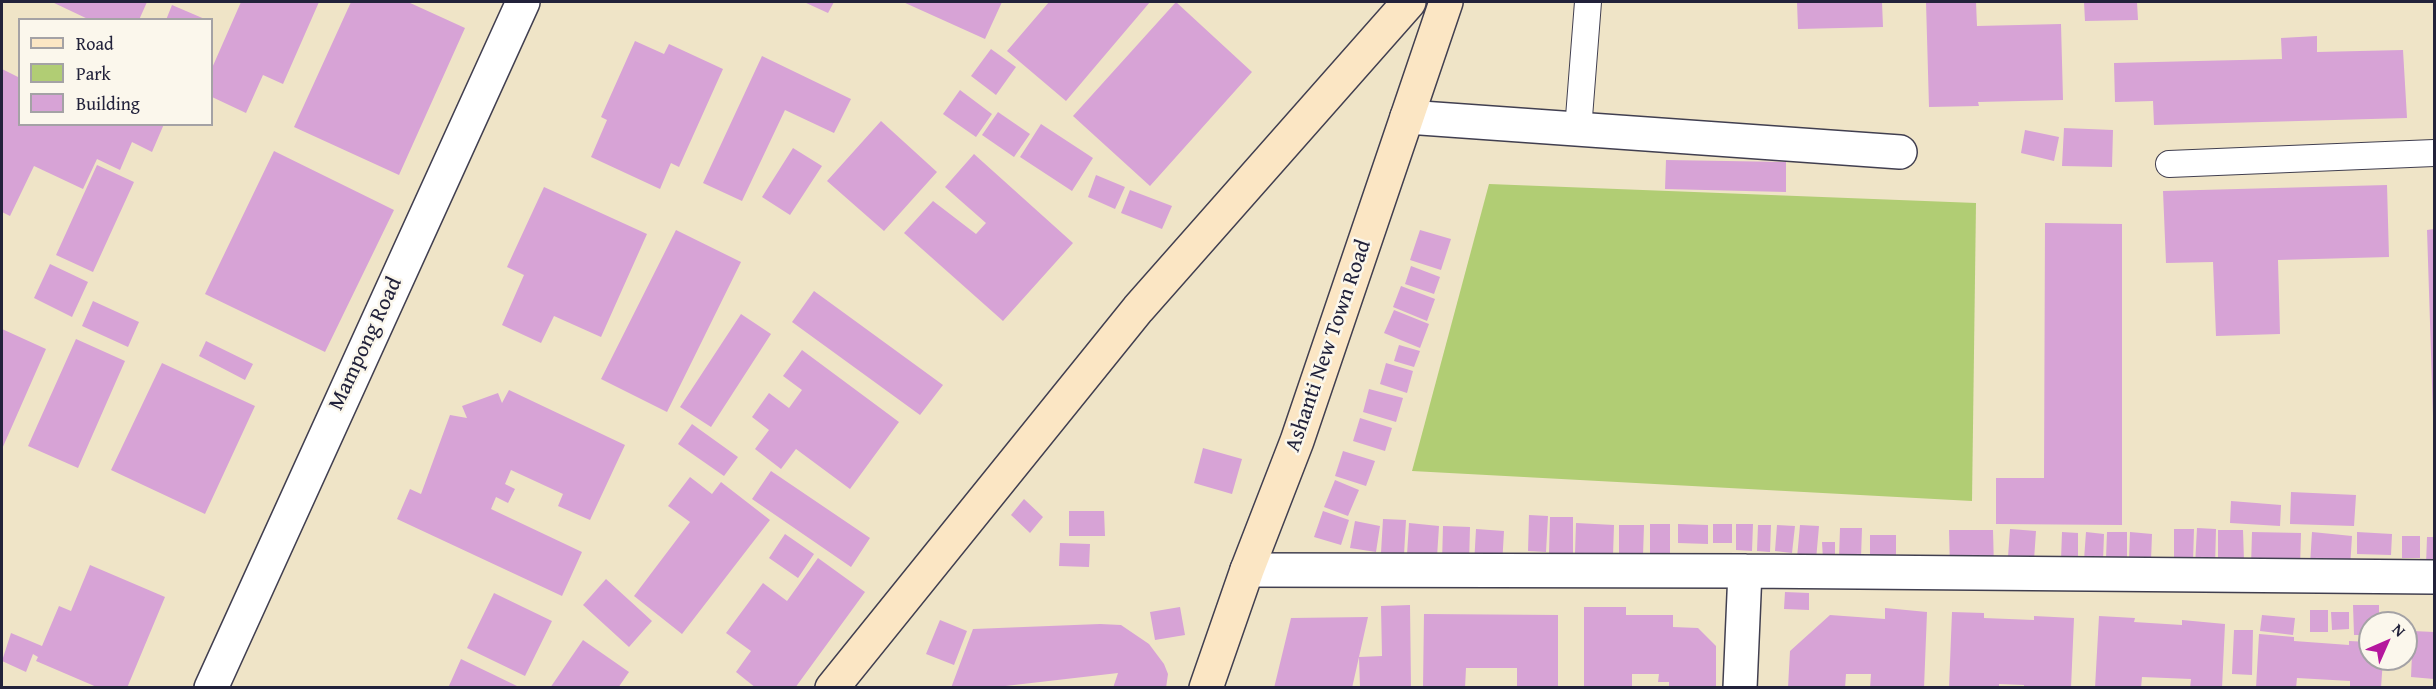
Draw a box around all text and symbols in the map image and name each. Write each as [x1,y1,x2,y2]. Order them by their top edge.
legend [18,18,213,126]
text: Road [76,30,114,57]
text: Park [76,60,111,87]
text: Building [76,90,140,117]
street label: Ashanti New Town Road [1280,237,1378,455]
street label: Mampong Road [324,273,408,415]
north arrow [2358,611,2418,671]
text: N [2387,617,2412,642]

